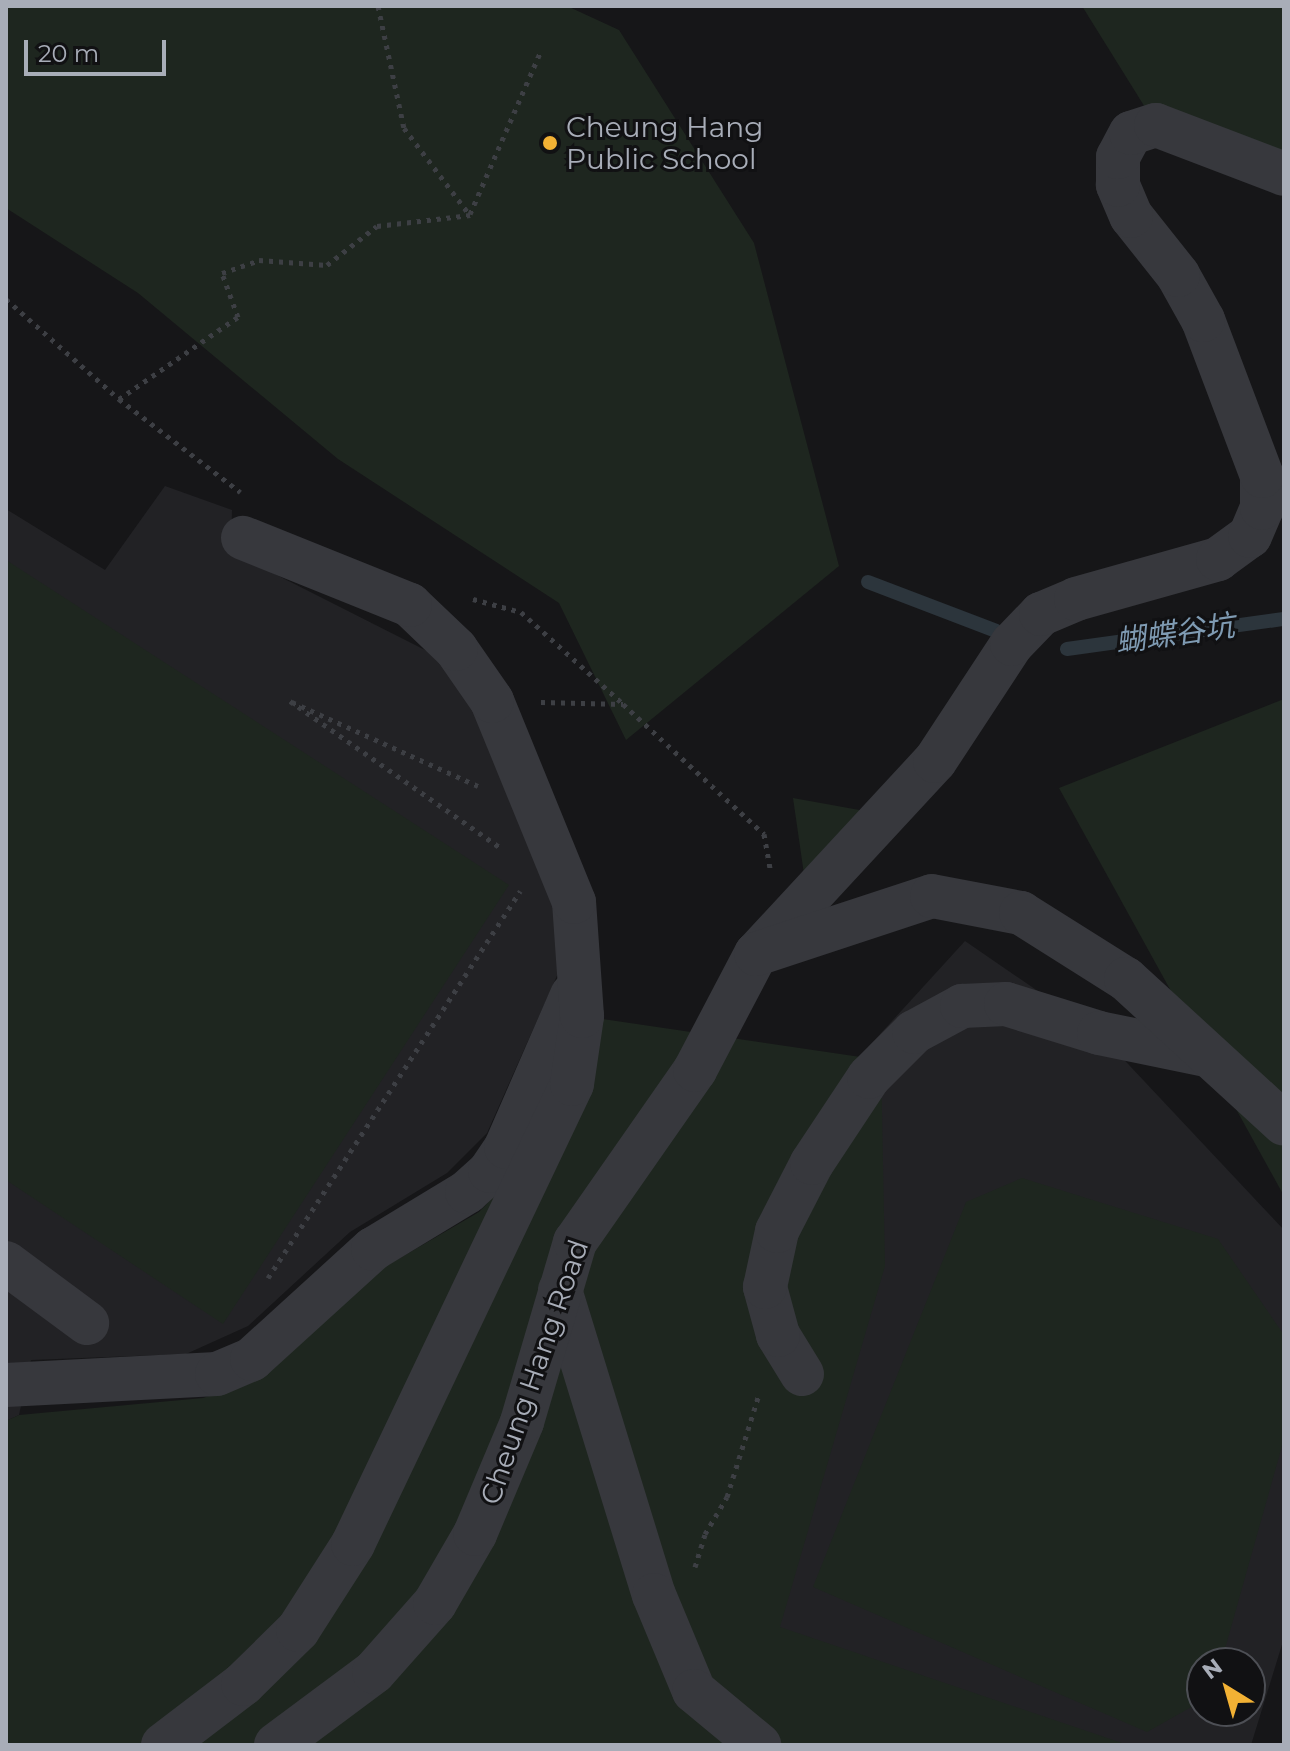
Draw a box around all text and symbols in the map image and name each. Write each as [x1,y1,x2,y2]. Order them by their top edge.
scale bar [28,24,170,74]
text: 20 m [38,39,99,68]
place label: Cheung Hang Public School [566,110,763,176]
marker: Cheung Hang Public School [541,134,559,152]
water label: 蝴蝶谷坑 [1113,608,1237,660]
street label: Cheung Hang Road [473,1235,595,1509]
north arrow [1186,1647,1266,1727]
text: N [1197,1653,1228,1685]

